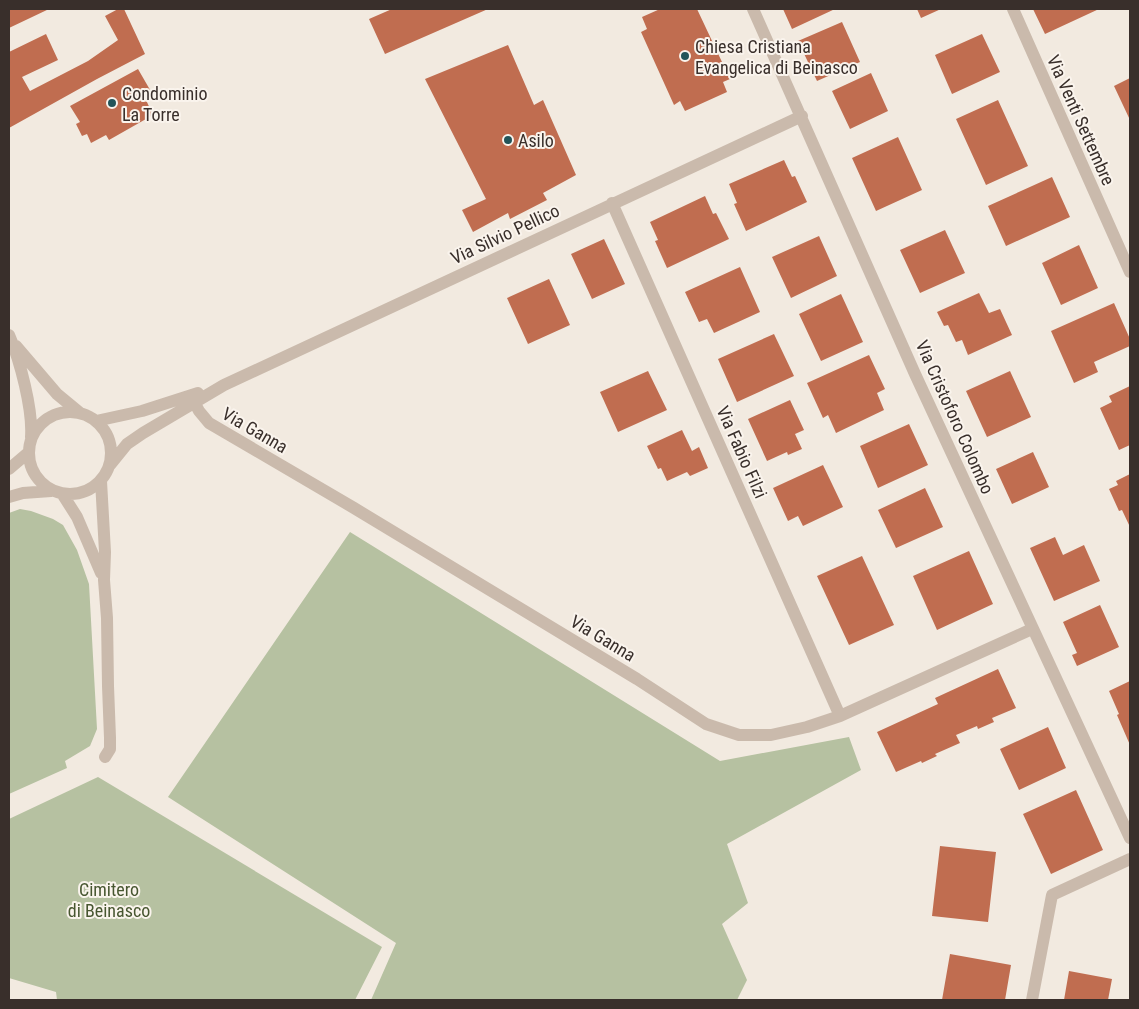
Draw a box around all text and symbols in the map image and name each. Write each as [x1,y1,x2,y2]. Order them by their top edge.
place label: Chiesa Cristiana Evangelica di Beinasco [695,36,858,78]
marker: Chiesa Cristiana Evangelica di Beinasco [679,50,691,62]
street label: Via Venti Settembre [1043,52,1119,188]
place label: Condominio La Torre [122,83,208,125]
marker: Condominio La Torre [106,97,118,109]
place label: Asilo [518,130,554,151]
marker: Asilo [502,134,514,146]
street label: Via Silvio Pellico [447,200,563,268]
street label: Via Cristoforo Colombo [912,337,998,497]
street label: Via Fabio Filzi [712,402,772,502]
street label: Via Ganna [218,403,292,457]
street label: Via Ganna [567,610,639,666]
park label: Cimitero di Beinasco [68,879,150,921]

